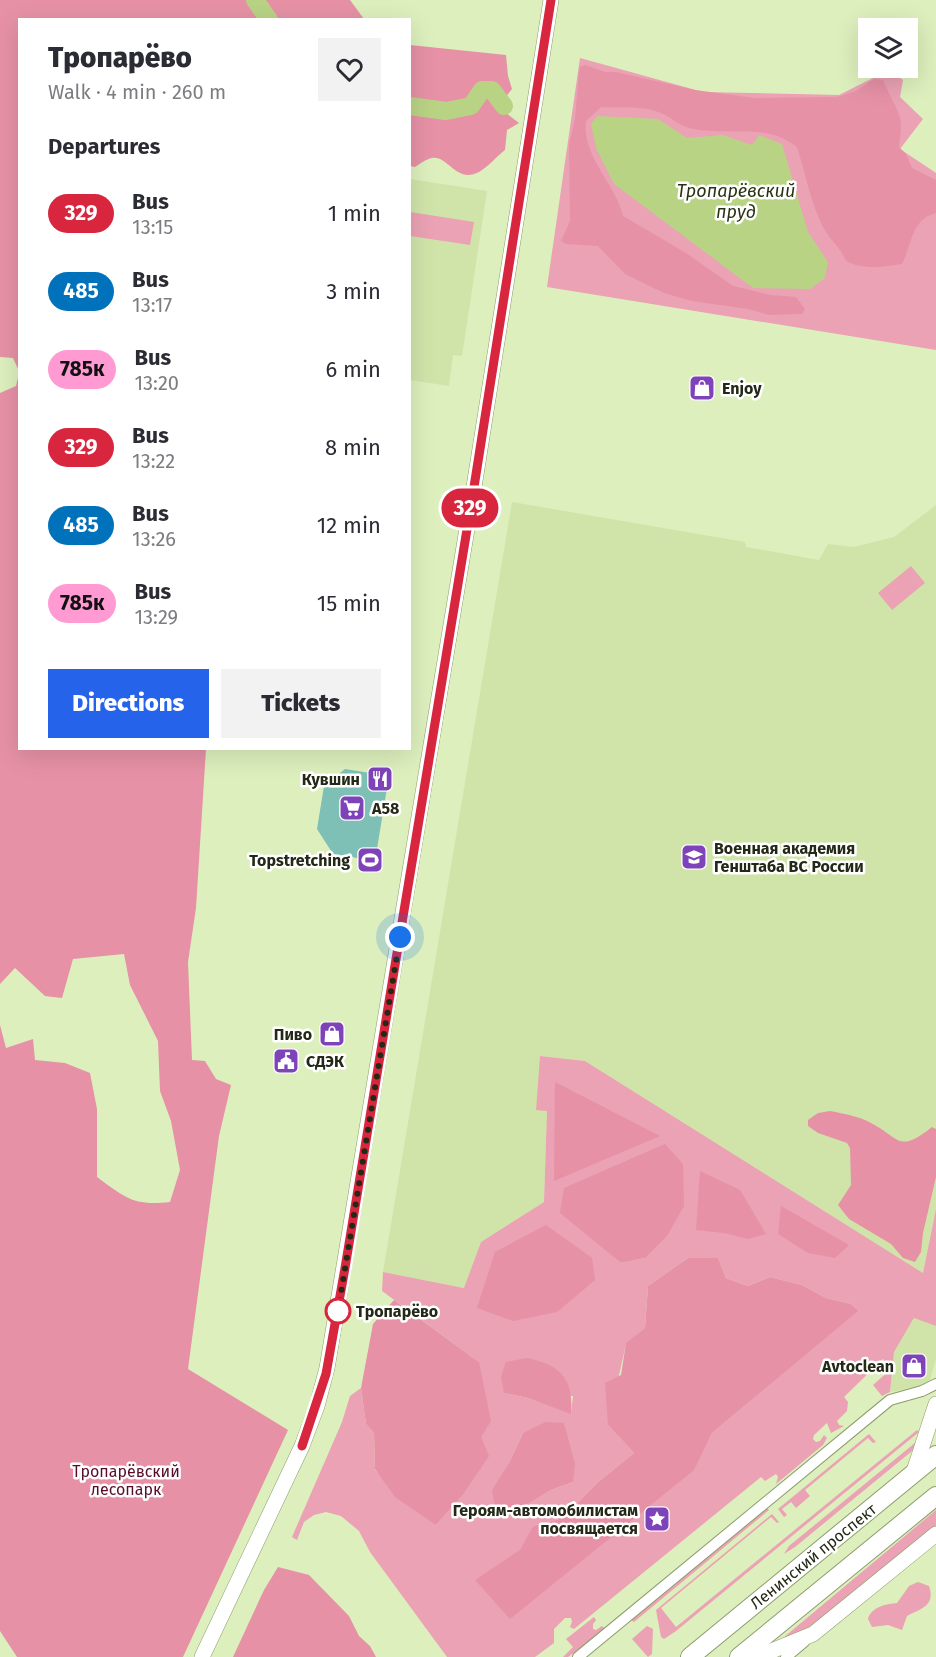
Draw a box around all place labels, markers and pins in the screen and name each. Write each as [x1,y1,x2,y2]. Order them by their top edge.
shop icon: Enjoy [687,373,717,403]
place label: Enjoy [722,379,762,398]
restaurant icon: Кувшин [365,764,395,794]
place label: Кувшин [302,770,360,789]
supermarket icon: А58 [337,793,367,823]
place label: А58 [371,799,399,818]
place label: Военная академия Генштаба ВС России [714,839,864,876]
school or university icon: Военная академия Генштаба ВС России [679,842,709,872]
sports icon: Topstretching [355,845,385,875]
place label: Topstretching [249,851,350,870]
shop icon: Пиво [317,1019,347,1049]
place label: Пиво [274,1025,312,1044]
public building icon: СДЭК [271,1046,301,1076]
place label: СДЭК [306,1052,345,1071]
marker: Тропарёво [325,1298,351,1324]
place label: Тропарёво [356,1302,438,1321]
shop icon: Avtoclean [899,1351,929,1381]
place label: Avtoclean [821,1357,894,1376]
place label: Героям-автомобилистам посвящается [453,1501,638,1538]
place icon: Героям-автомобилистам посвящается [642,1504,672,1534]

